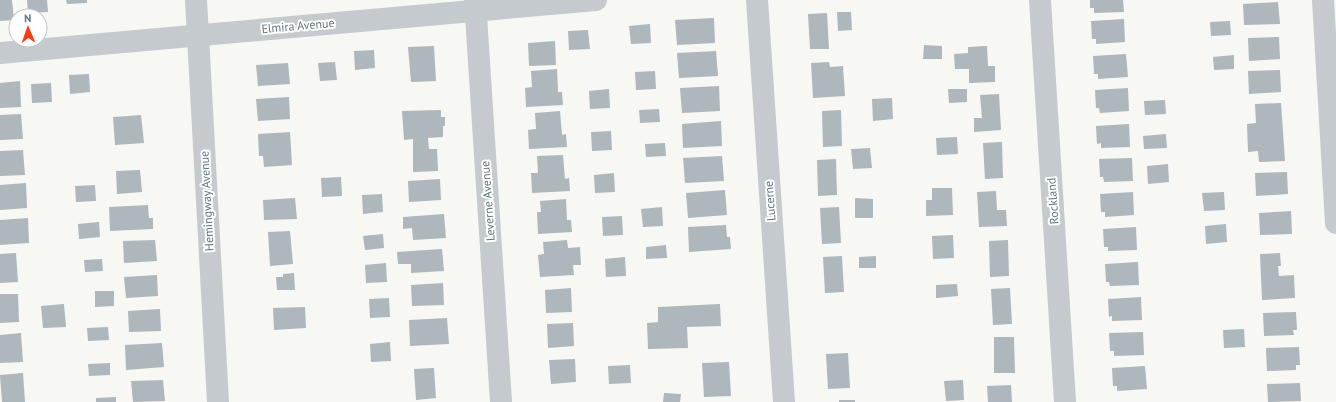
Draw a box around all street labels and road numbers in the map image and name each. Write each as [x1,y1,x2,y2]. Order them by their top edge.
street label: Elmira Avenue [261,15,335,36]
street label: Hemingway Avenue [196,151,217,252]
street label: Leverne Avenue [477,161,498,242]
street label: Rockland [1043,177,1062,225]
street label: Lucerne [761,180,778,222]

